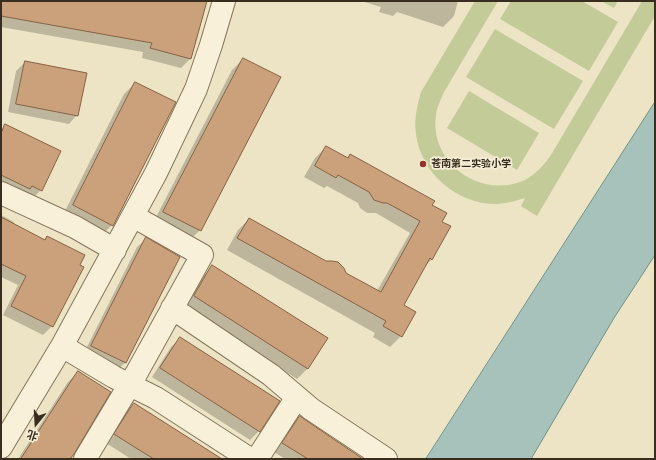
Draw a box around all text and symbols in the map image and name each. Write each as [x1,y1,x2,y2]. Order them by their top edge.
place label: 苍南第二实验小学 [431,158,511,170]
marker: 苍南第二实验小学 [418,159,428,169]
north arrow [16,404,56,444]
text: 北 [25,427,40,444]

